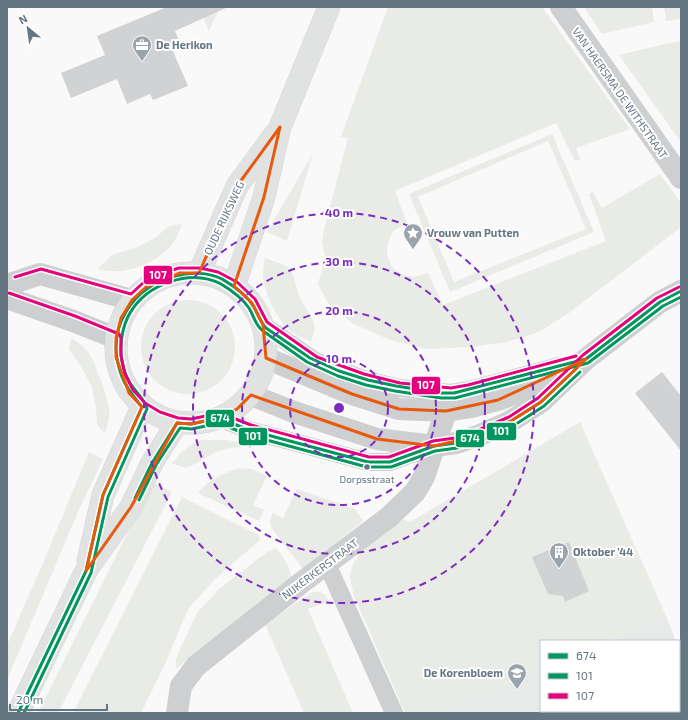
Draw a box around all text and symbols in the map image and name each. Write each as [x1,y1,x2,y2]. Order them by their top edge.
north arrow [8,8,48,48]
text: N [16,11,30,26]
street label: VAN HAERSMA DE WITHSTRAAT [570,25,671,161]
office icon: De Herikon [131,34,153,62]
place label: De Herikon [156,38,213,51]
street label: OUDE RIJKSWEG [201,179,246,257]
text: 40 m [325,205,353,219]
place icon: Vrouw van Putten [402,222,424,250]
place label: Vrouw van Putten [427,226,519,239]
text: 30 m [325,254,353,268]
line badge: 107 [143,265,173,285]
text: 107 [149,268,167,281]
text: 20 m [325,303,353,317]
text: 10 m [326,351,352,365]
line badge: 107 [411,376,441,395]
text: 107 [417,378,435,391]
centre of rings [332,401,346,415]
line badge: 674 [205,409,235,428]
text: 674 [210,411,230,424]
line badge: 101 [486,422,517,441]
text: 101 [493,424,509,437]
line badge: 101 [238,427,268,446]
text: 101 [245,429,261,442]
line badge: 674 [455,429,485,448]
text: 674 [460,431,480,444]
marker: Dorpsstraat [362,462,372,472]
place label: Dorpsstraat [340,473,395,485]
street label: NIJKERKERSTRAAT [279,535,361,601]
building icon: Oktober '44 [548,541,570,569]
place label: Oktober '44 [573,545,633,558]
legend [540,640,680,712]
text: 674 [576,648,596,662]
school or university icon: De Korenbloem [506,662,528,690]
place label: De Korenbloem [424,666,503,679]
text: 101 [576,668,593,682]
scale bar [10,686,107,712]
text: 107 [576,688,594,702]
text: 20 m [16,692,43,706]

